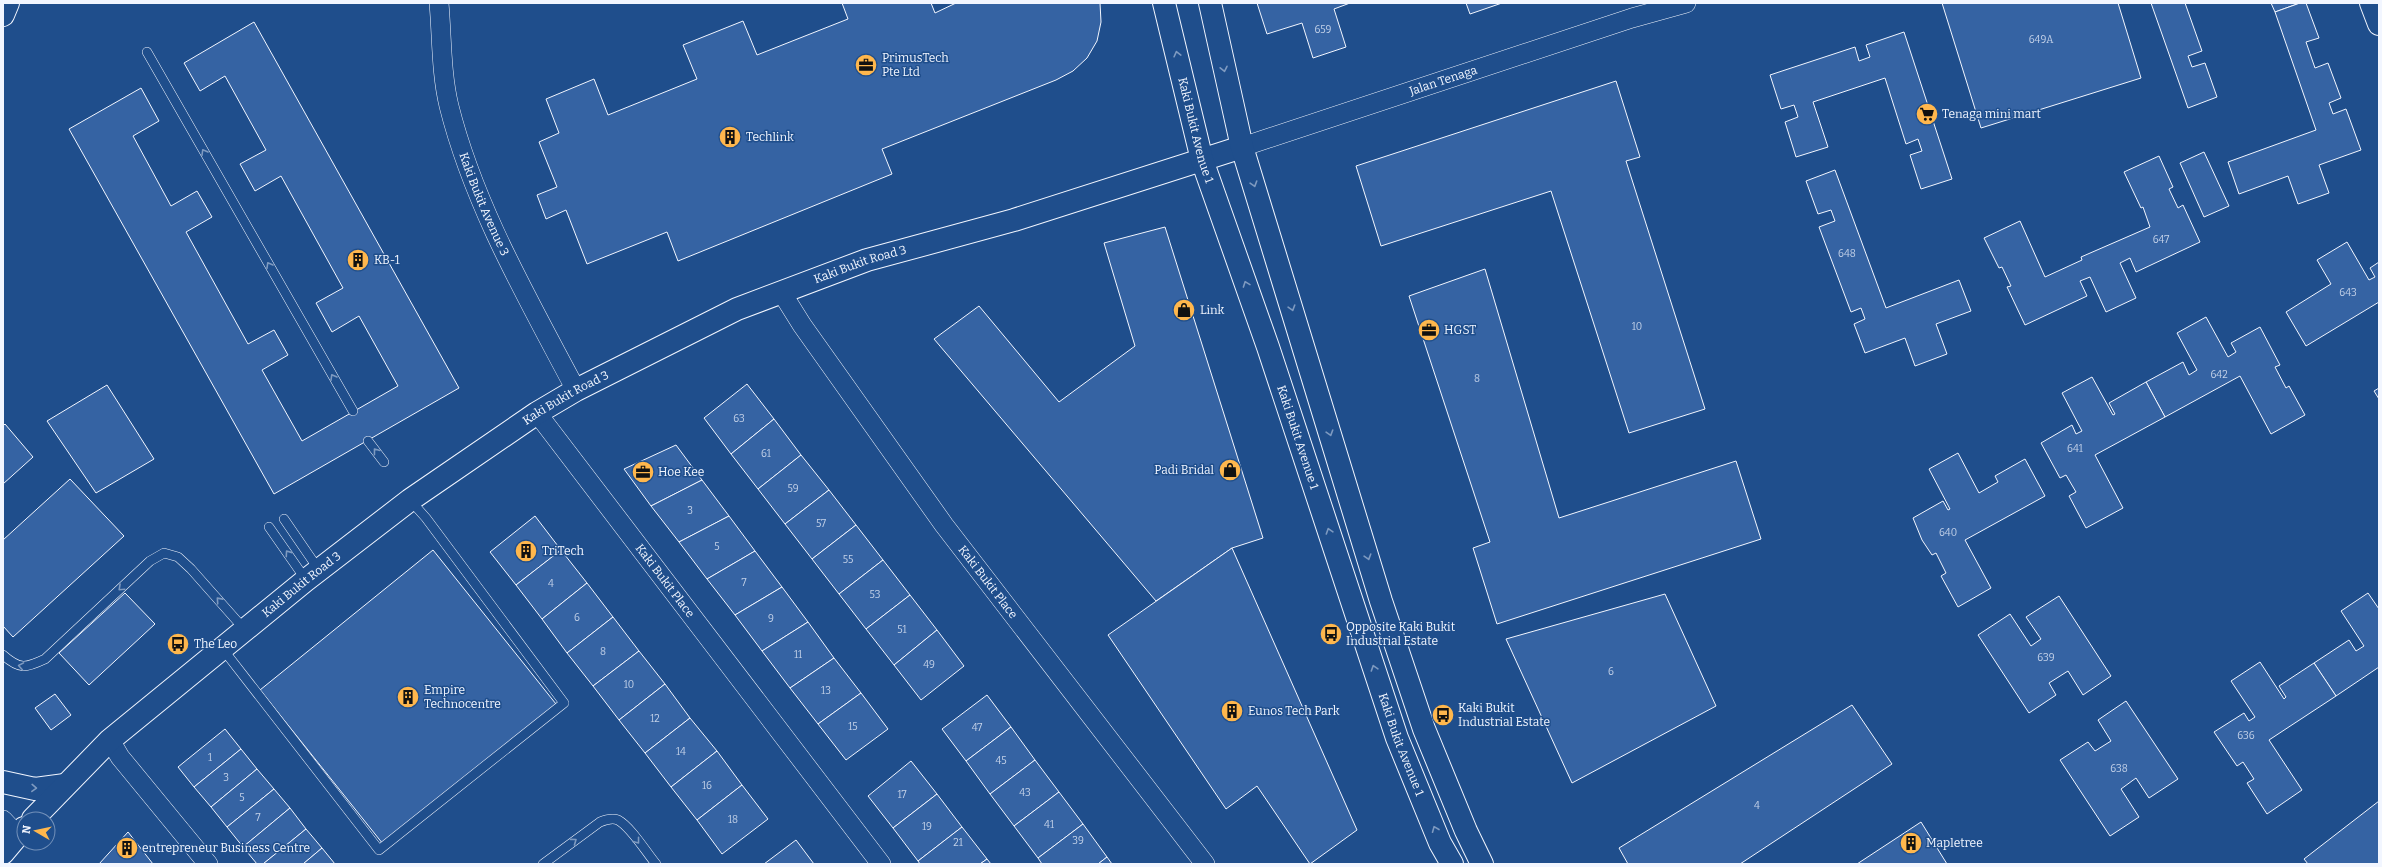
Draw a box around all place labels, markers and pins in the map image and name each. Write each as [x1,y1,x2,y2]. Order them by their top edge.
place label: PrimusTech Pte Ltd [882,51,949,79]
office icon: PrimusTech Pte Ltd [853,52,879,78]
supermarket icon: Tenaga mini mart [1914,101,1940,127]
place label: Tenaga mini mart [1942,107,2042,121]
building icon: Techlink [717,124,743,150]
place label: Techlink [746,130,794,144]
building icon: KB-1 [345,247,371,273]
place label: KB-1 [374,253,400,267]
shop icon: Link [1171,297,1197,323]
place label: Link [1200,303,1225,317]
office icon: HGST [1416,317,1442,343]
place label: HGST [1444,323,1476,337]
shop icon: Padi Bridal [1217,457,1243,483]
office icon: Hoe Kee [630,459,656,485]
place label: Padi Bridal [1154,463,1215,477]
place label: Hoe Kee [658,465,704,479]
building icon: TriTech [513,538,539,564]
place label: TriTech [542,544,584,558]
place label: Opposite Kaki Bukit Industrial Estate [1346,620,1456,648]
bus stop icon: Opposite Kaki Bukit Industrial Estate [1318,621,1344,647]
bus stop icon: The Leo [165,631,191,657]
place label: The Leo [194,637,237,651]
place label: Empire Technocentre [424,683,501,711]
building icon: Empire Technocentre [395,684,421,710]
building icon: Eunos Tech Park [1219,698,1245,724]
place label: Kaki Bukit Industrial Estate [1458,701,1550,729]
bus stop icon: Kaki Bukit Industrial Estate [1430,702,1456,728]
place label: Eunos Tech Park [1248,704,1340,718]
building icon: Mapletree [1898,830,1924,856]
building icon: entrepreneur Business Centre [114,835,140,861]
place label: Mapletree [1926,836,1983,850]
place label: entrepreneur Business Centre [142,841,310,855]

